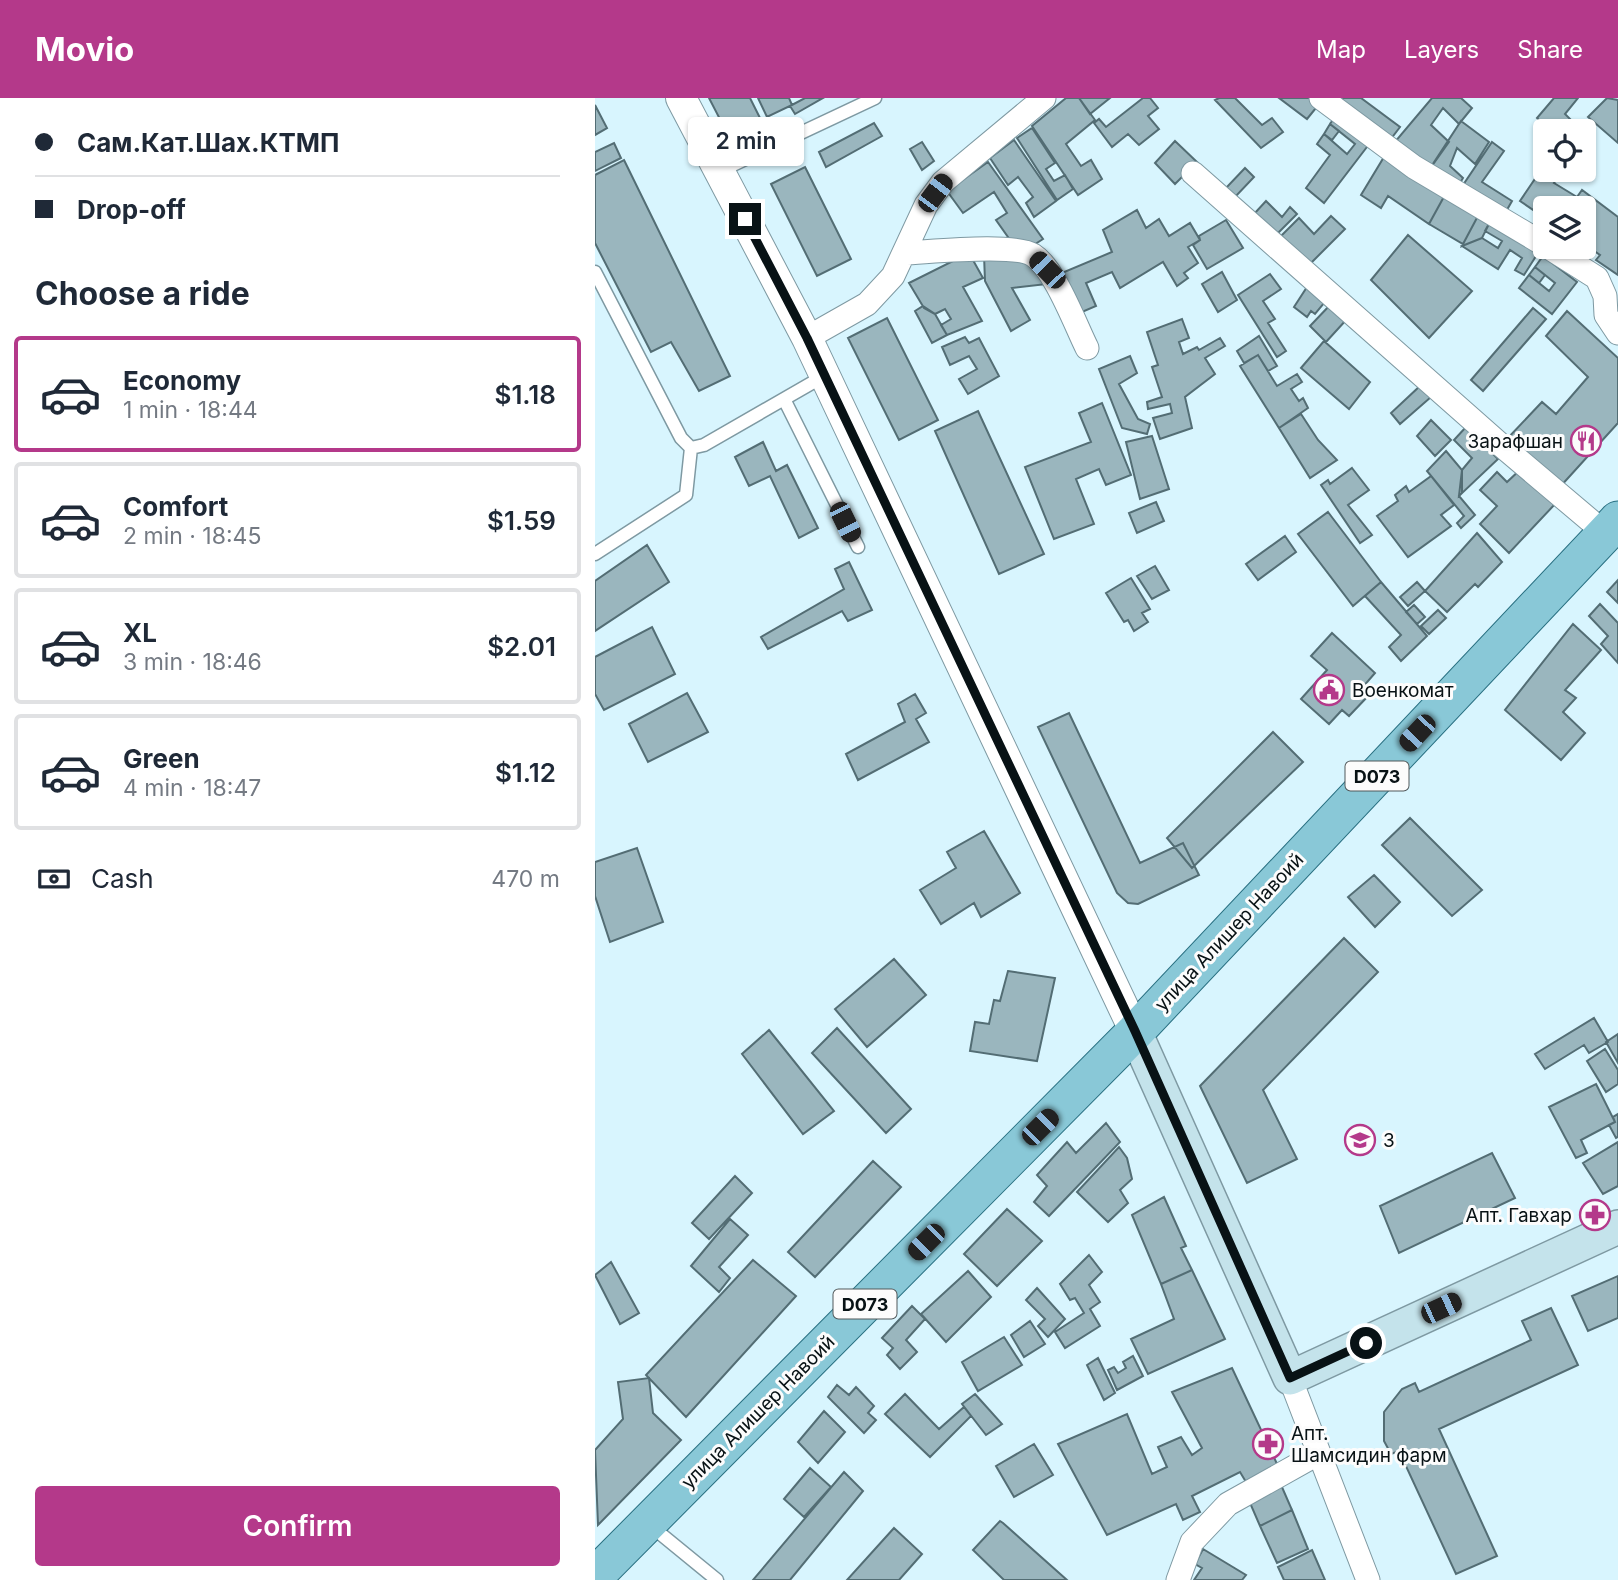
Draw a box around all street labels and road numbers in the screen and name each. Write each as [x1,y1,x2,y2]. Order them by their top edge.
road number: D073 [1345,762,1409,790]
street label: улица Алишер Навоий [1150,848,1308,1016]
road number: D073 [833,1289,897,1318]
street label: улица Алишер Навоий [676,1330,840,1494]

